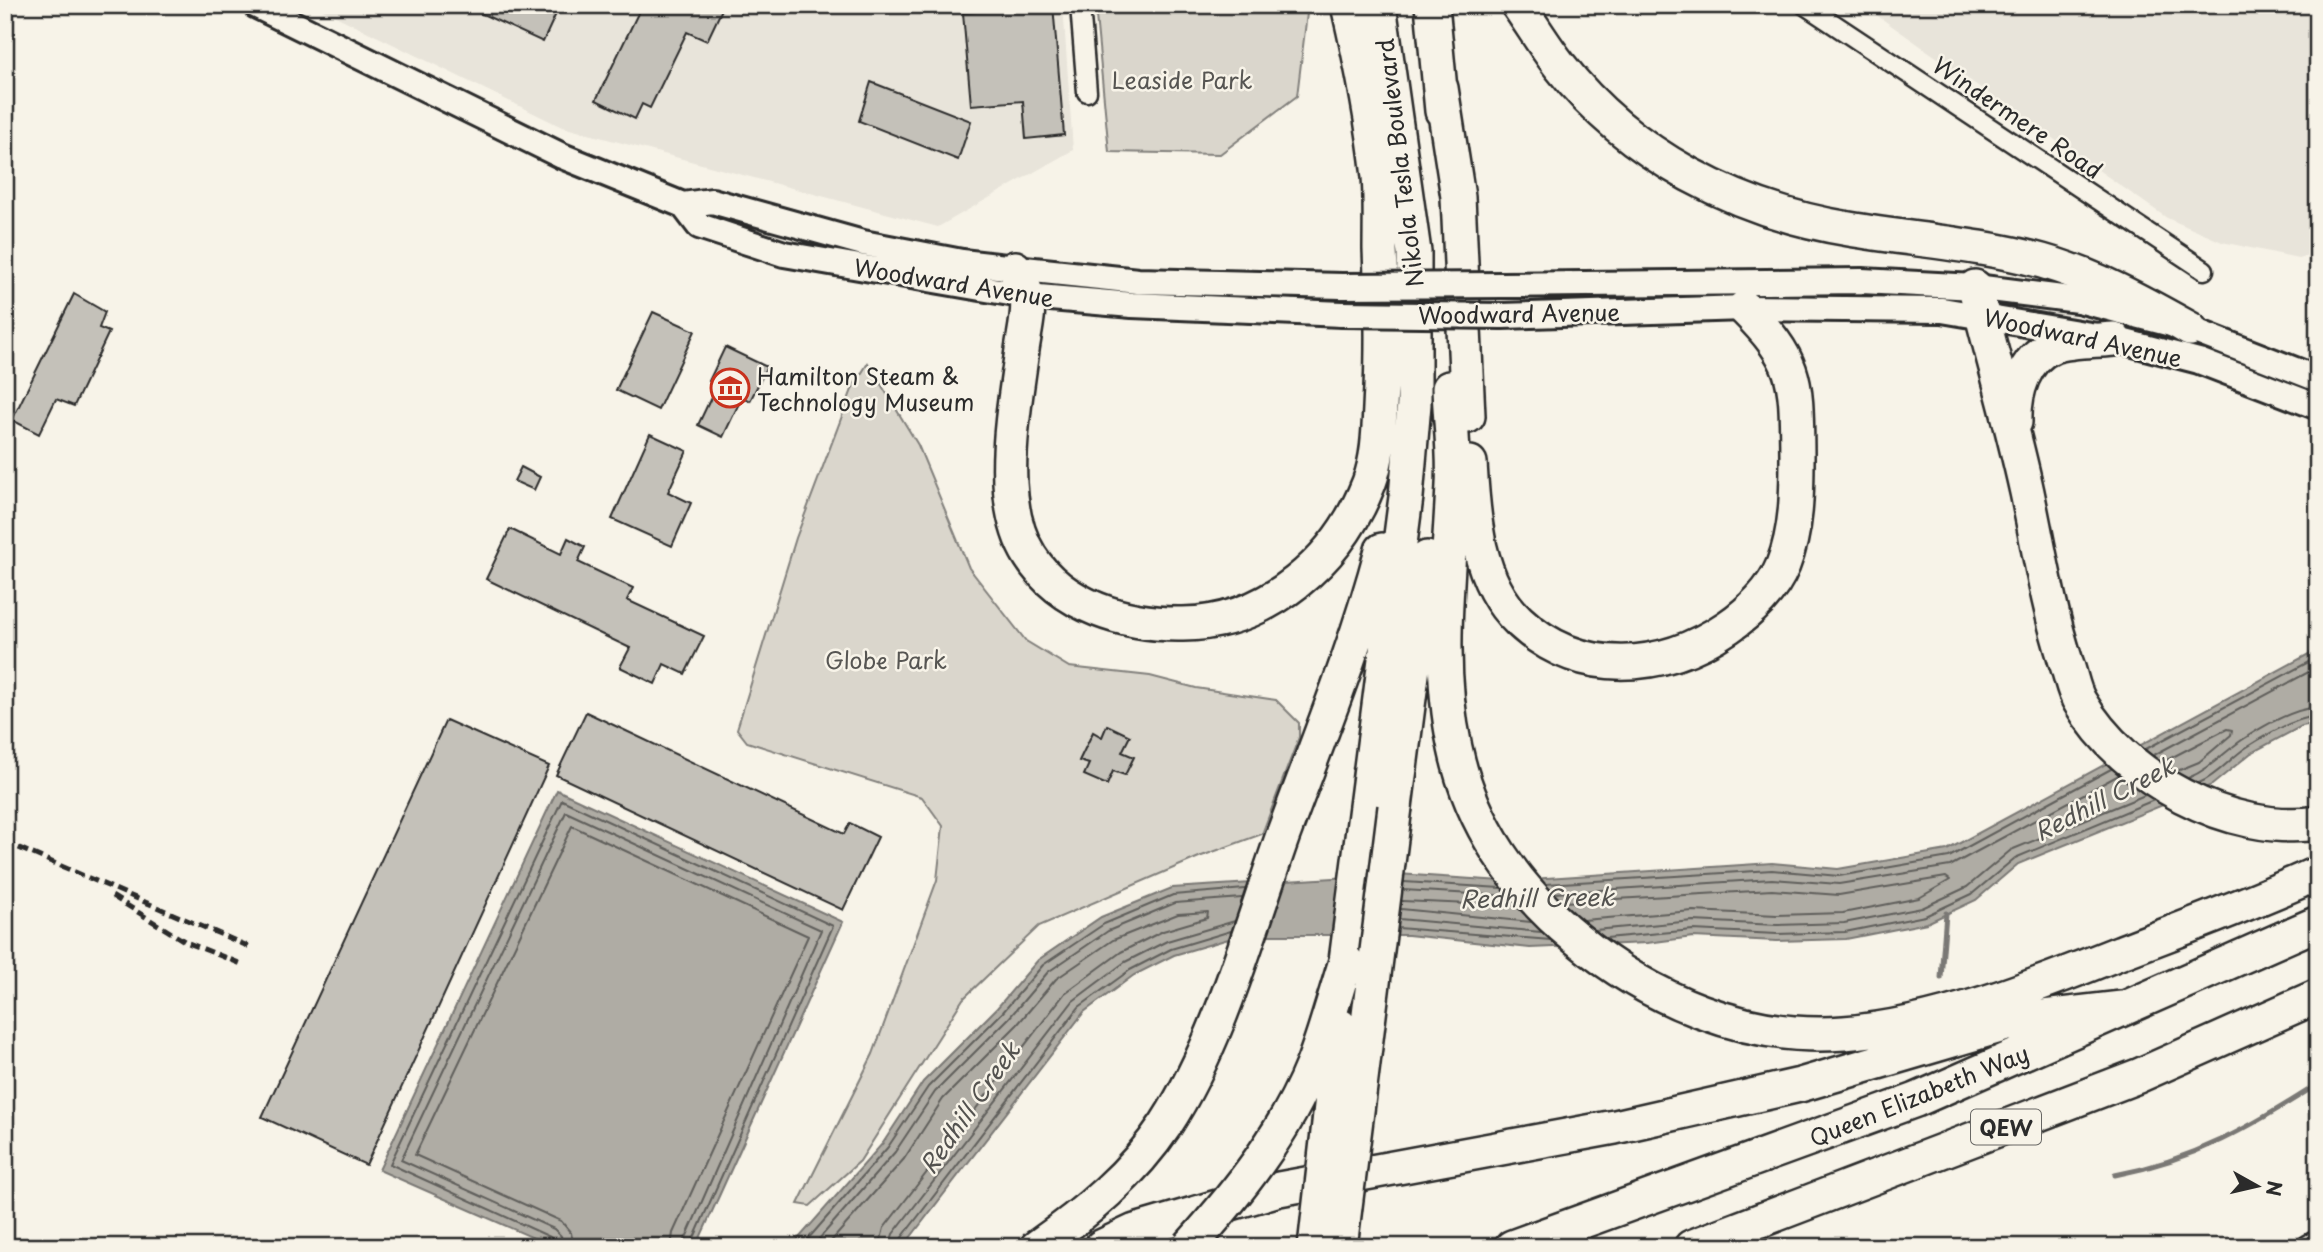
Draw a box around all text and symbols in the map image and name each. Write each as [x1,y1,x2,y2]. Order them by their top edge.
street label: Nikola Tesla Boulevard [1366,37,1432,289]
street label: Windermere Road [1926,47,2110,187]
park label: Leaside Park [1112,62,1253,97]
street label: Woodward Avenue [852,249,1056,315]
street label: Woodward Avenue [1418,294,1620,332]
street label: Woodward Avenue [1981,299,2185,375]
place label: Hamilton Steam & Technology Museum [757,358,974,419]
museum icon: Hamilton Steam & Technology Museum [709,367,751,409]
park label: Globe Park [825,642,947,677]
water label: Redhill Creek [2027,746,2182,849]
water label: Redhill Creek [1460,878,1616,916]
water label: Redhill Creek [910,1033,1029,1180]
street label: Queen Elizabeth Way [1804,1035,2034,1155]
road number: QEW [1971,1110,2041,1144]
north arrow [2222,1150,2292,1220]
text: N [2260,1179,2290,1198]

